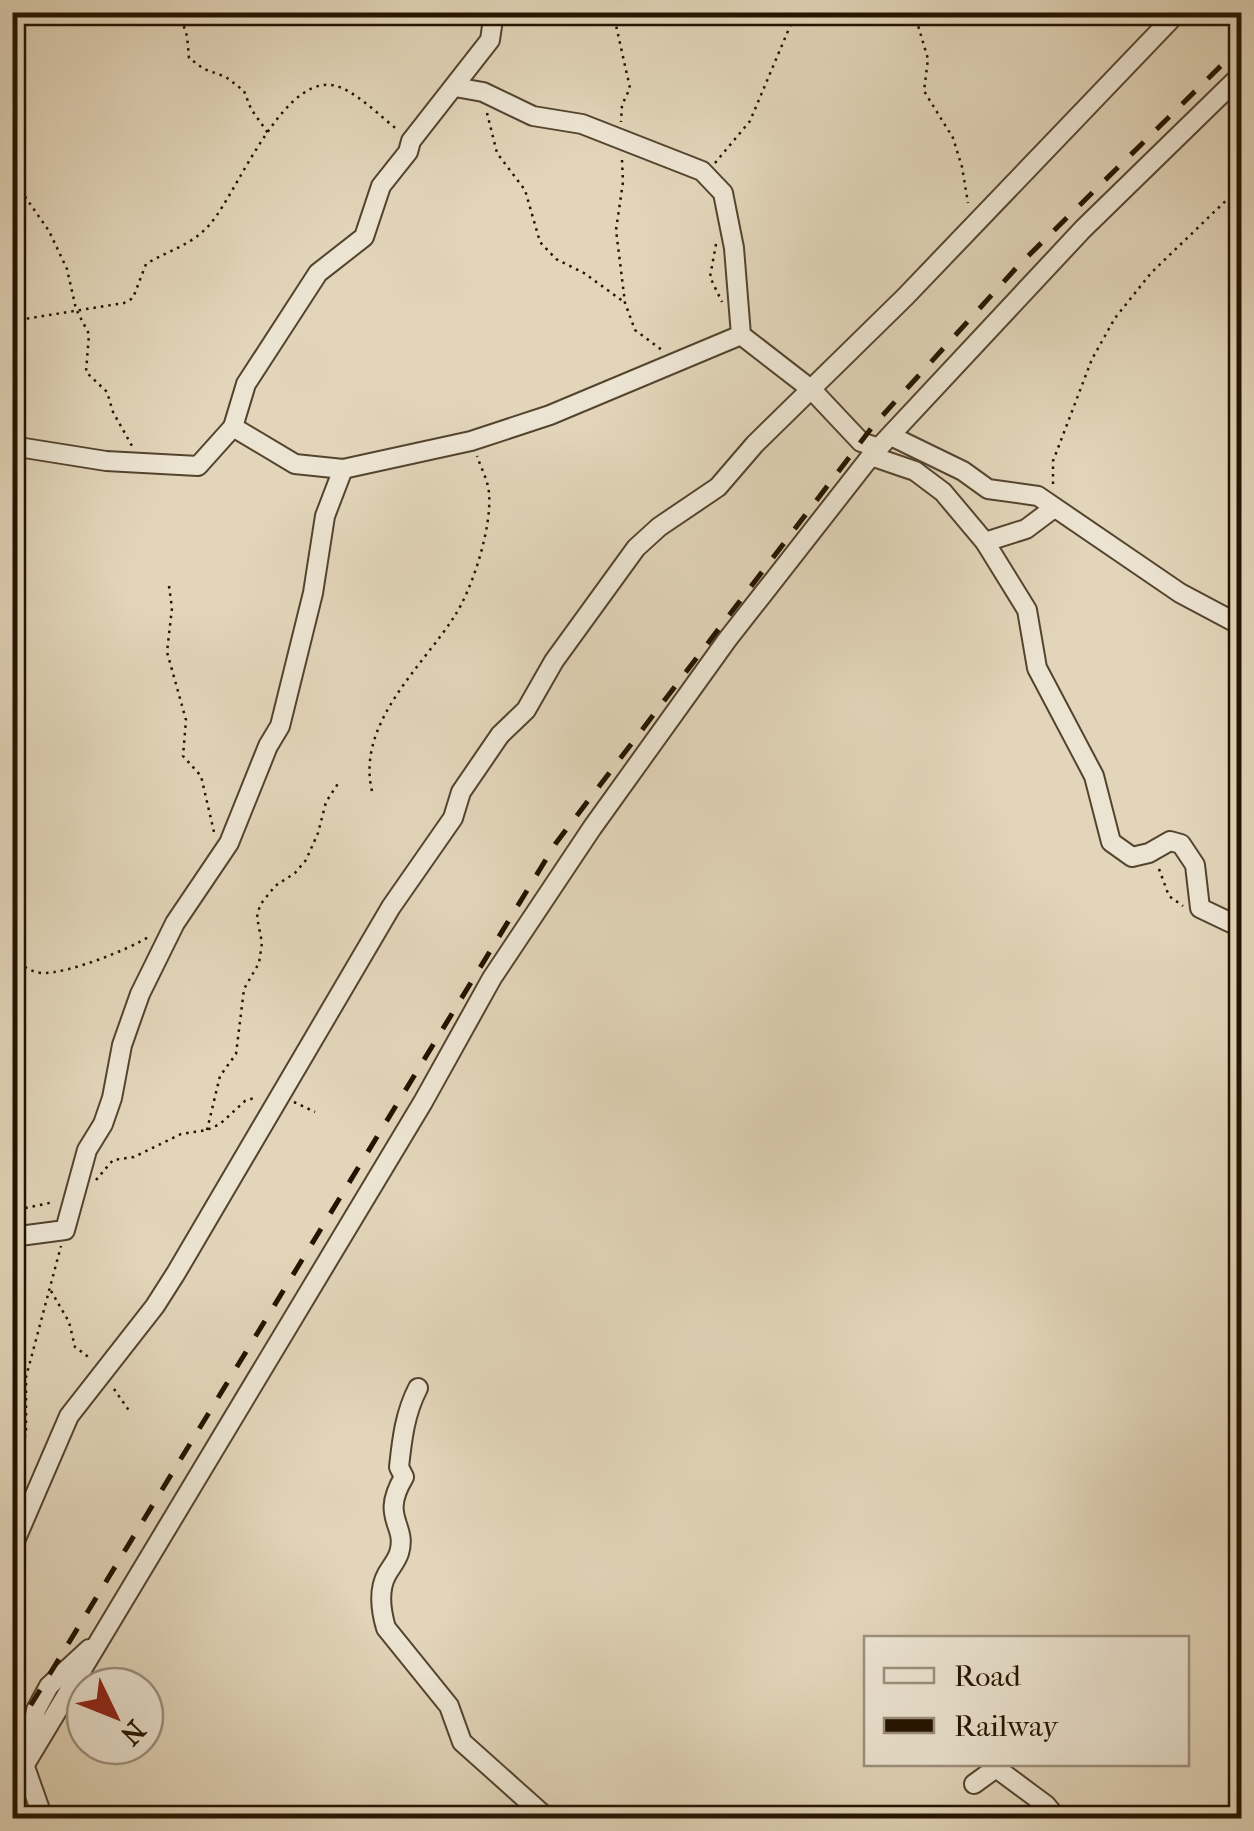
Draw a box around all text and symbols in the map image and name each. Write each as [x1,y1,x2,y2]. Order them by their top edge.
legend [864,1636,1189,1766]
text: Road [954,1659,1021,1694]
north arrow [65,1666,165,1766]
text: Railway [954,1709,1059,1744]
text: N [113,1714,152,1752]

